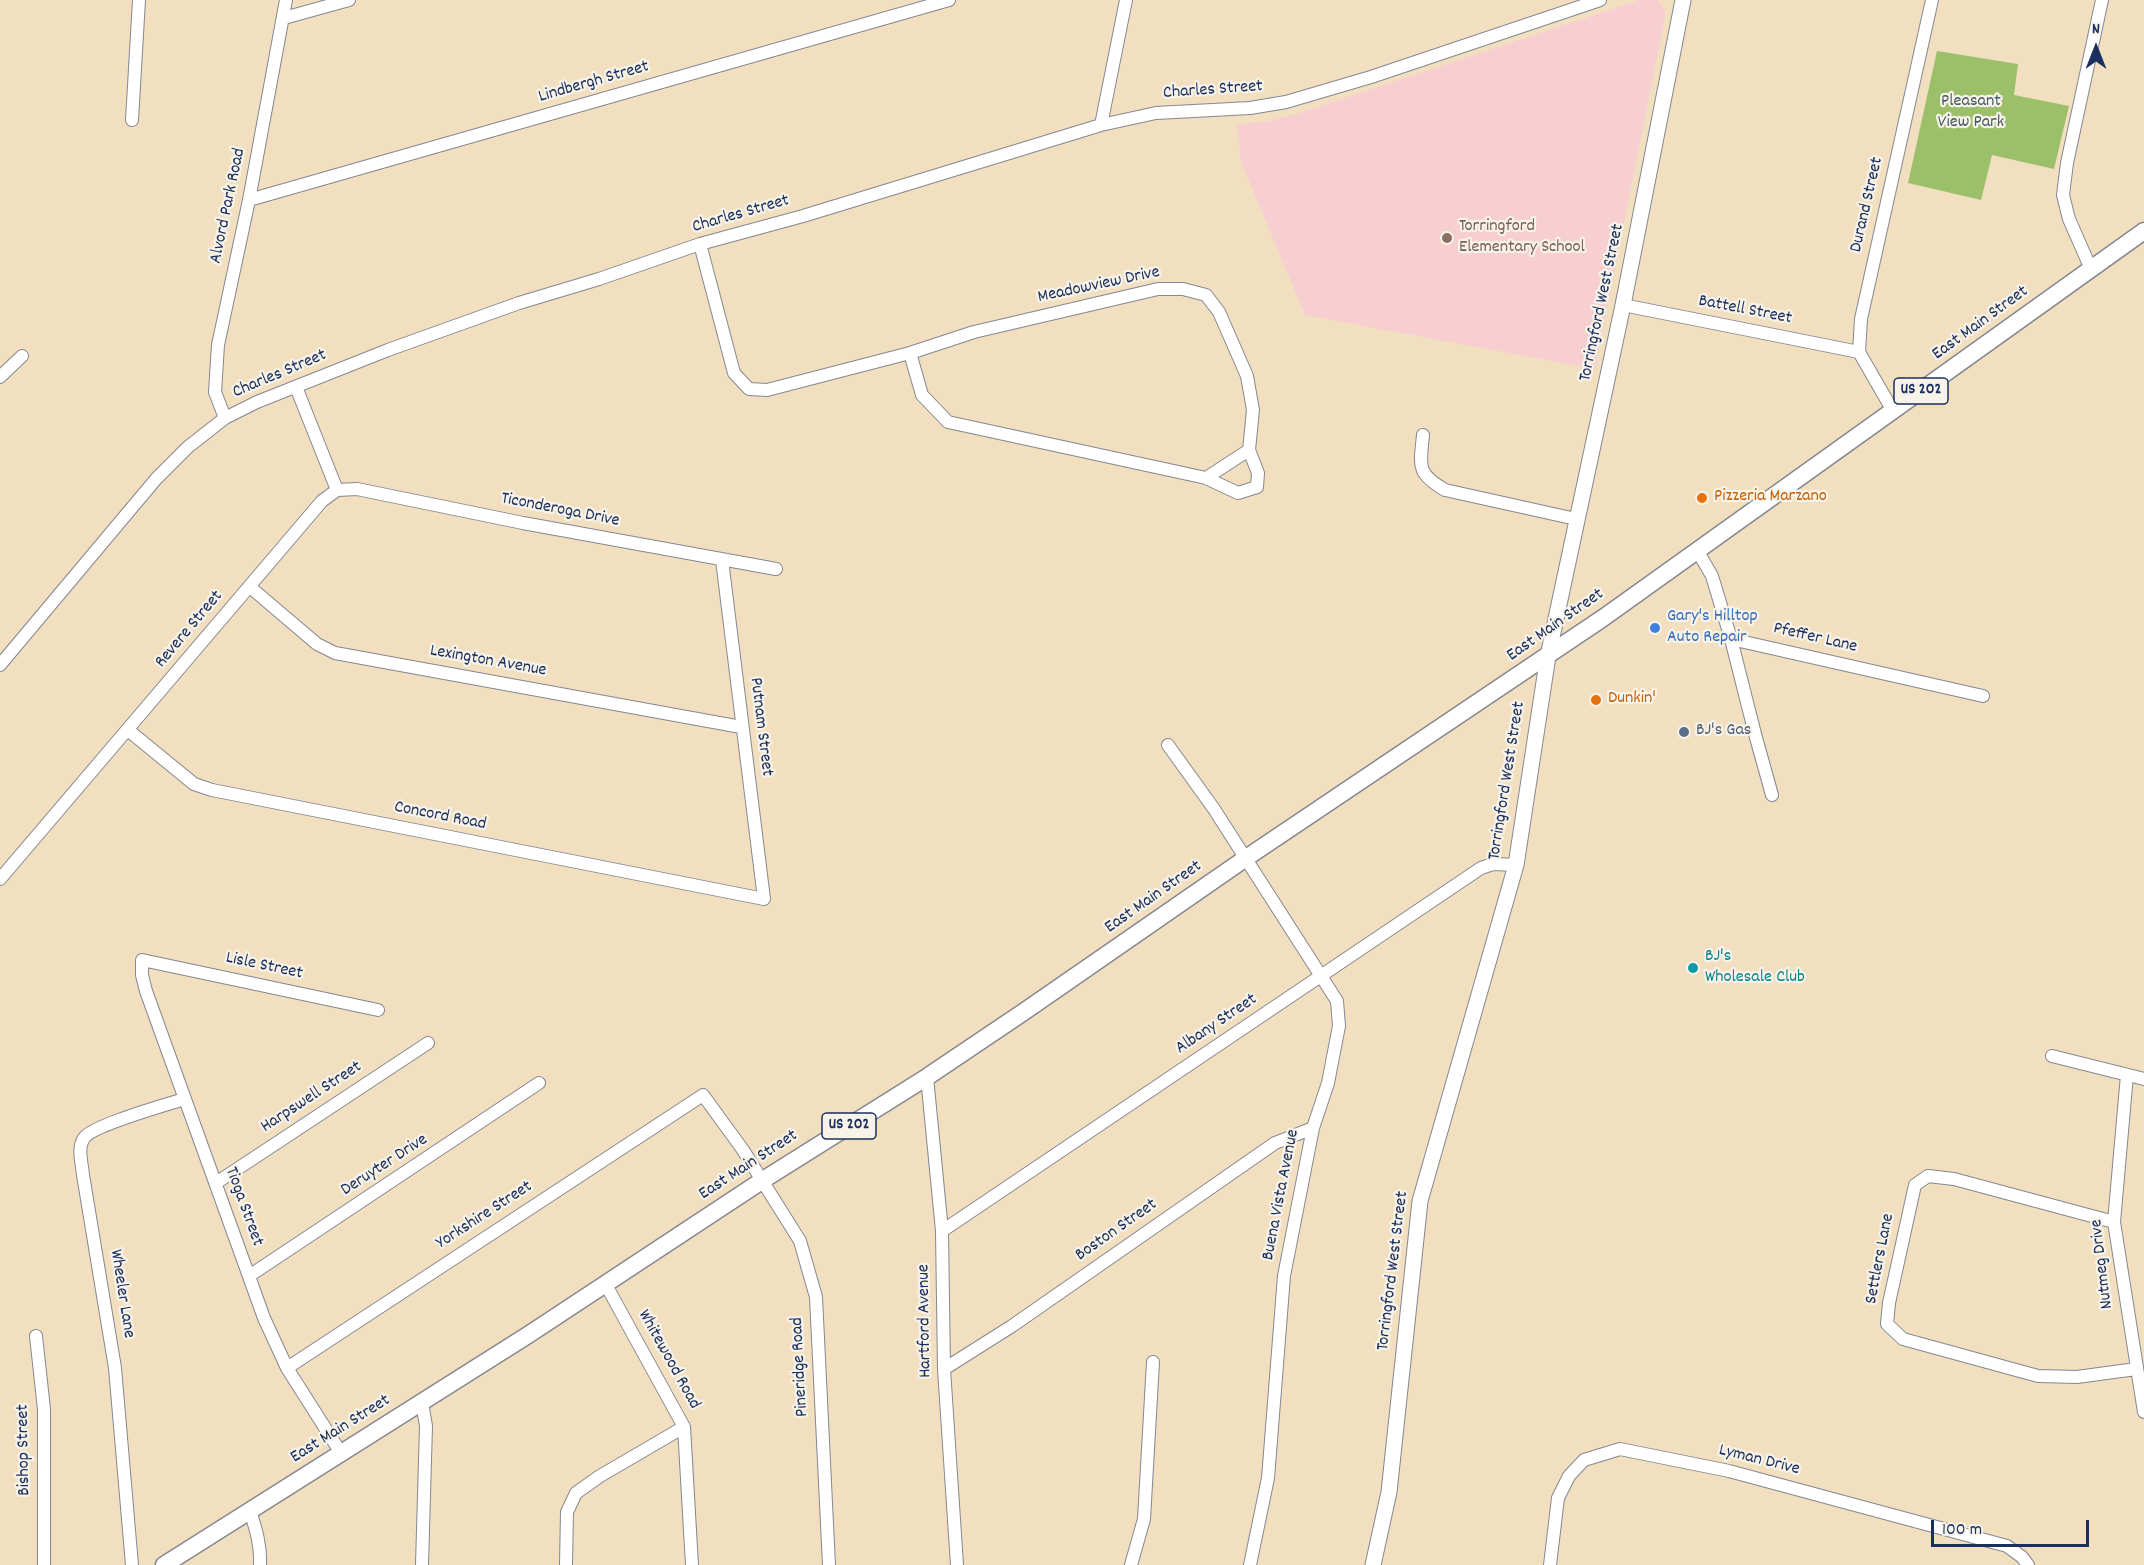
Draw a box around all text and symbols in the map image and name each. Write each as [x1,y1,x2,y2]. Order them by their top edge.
north arrow [2066,18,2126,78]
text: N [2092,18,2100,41]
street label: Lindbergh Street [536,57,652,109]
street label: Charles Street [1162,77,1264,105]
park label: Pleasant View Park [1938,92,2004,134]
street label: Alvord Park Road [206,146,252,266]
street label: Durand Street [1847,155,1889,255]
street label: Charles Street [690,191,792,239]
place label: Torringford Elementary School [1459,217,1585,260]
street label: Torringford West Street [1576,222,1630,384]
marker: Torringford Elementary School [1440,231,1454,245]
street label: Meadowview Drive [1036,263,1162,309]
street label: East Main Street [1929,282,2033,366]
street label: Battell Street [1697,291,1793,331]
street label: Charles Street [230,346,330,404]
road number: US 202 [1894,378,1948,404]
place label: Pizzeria Marzano [1714,487,1827,509]
street label: Ticonderoga Drive [499,489,621,533]
marker: Pizzeria Marzano [1695,491,1709,505]
street label: East Main Street [1503,585,1609,667]
street label: Revere Street [151,587,229,673]
place label: Gary's Hilltop Auto Repair [1667,607,1758,650]
street label: Pfeffer Lane [1771,619,1859,659]
marker: Gary's Hilltop Auto Repair [1648,621,1662,635]
street label: Lexington Avenue [428,641,548,683]
street label: Putnam Street [743,676,777,778]
place label: Dunkin' [1608,689,1656,711]
marker: Dunkin' [1589,693,1603,707]
street label: Torringford West Street [1485,700,1531,862]
place label: BJ's Gas [1696,721,1751,743]
marker: BJ's Gas [1677,725,1691,739]
street label: Concord Road [392,797,488,837]
street label: East Main Street [1101,857,1207,939]
place label: BJ's Wholesale Club [1705,947,1805,990]
street label: Lisle Street [223,948,305,986]
marker: BJ's Wholesale Club [1686,961,1700,975]
street label: Albany Street [1172,990,1262,1060]
street label: Harpswell Street [257,1057,367,1139]
road number: US 202 [822,1113,876,1139]
street label: East Main Street [696,1126,802,1206]
street label: Buena Vista Avenue [1259,1128,1305,1262]
street label: Deruyter Drive [338,1130,432,1202]
street label: Tioga Street [219,1164,267,1250]
street label: Yorkshire Street [433,1177,537,1255]
street label: Torringford West Street [1374,1190,1414,1352]
street label: Boston Street [1072,1195,1162,1267]
street label: Settlers Lane [1862,1212,1900,1306]
street label: Nutmeg Drive [2087,1218,2119,1310]
street label: Wheeler Lane [103,1248,139,1340]
street label: Hartford Avenue [914,1264,938,1378]
street label: Whitewood Road [632,1307,704,1413]
street label: Pineridge Road [788,1317,814,1417]
street label: East Main Street [287,1391,395,1469]
street label: Bishop Street [13,1404,37,1496]
street label: Lyman Drive [1716,1441,1802,1481]
scale bar [1934,1508,2092,1546]
text: 100 m [1942,1518,1982,1543]

